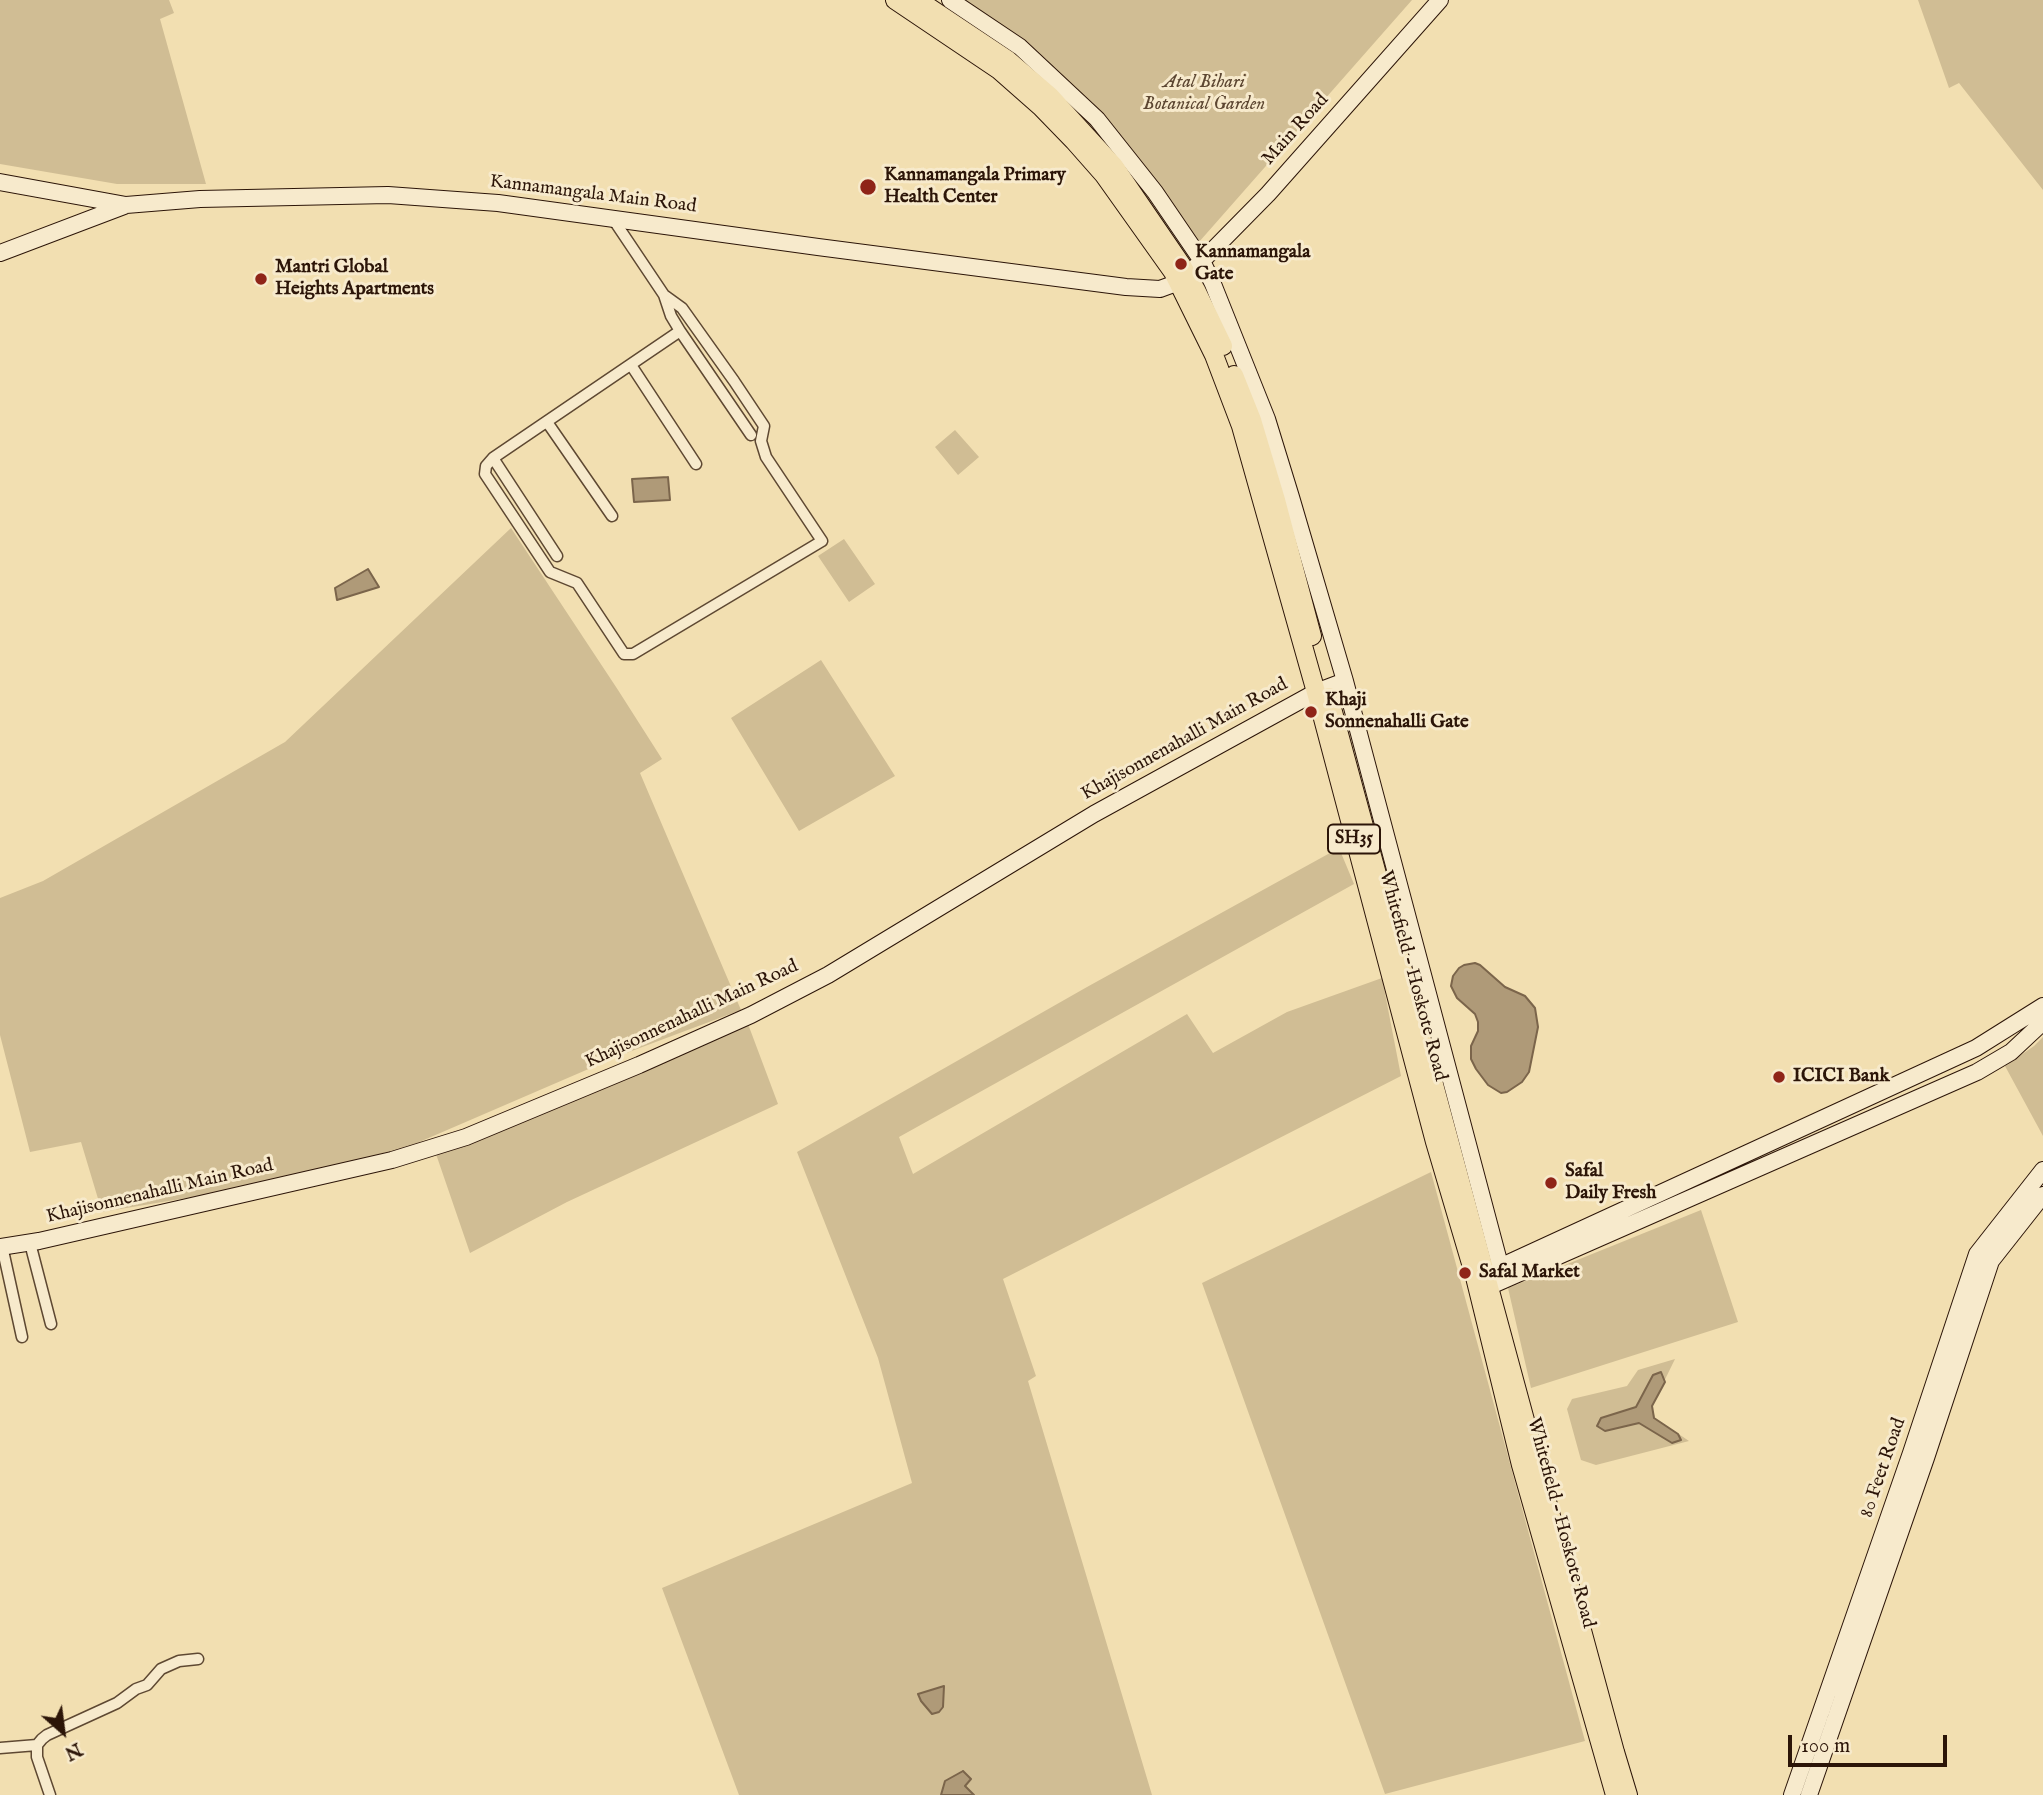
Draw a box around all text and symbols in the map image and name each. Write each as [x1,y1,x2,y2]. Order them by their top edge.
park label: Atal Bihari Botanical Garden [1143,72,1265,116]
street label: Main Road [1258,90,1334,170]
place label: Kannamangala Primary Health Center [884,165,1066,209]
street label: Kannamangala Main Road [488,171,698,219]
marker: Kannamangala Primary Health Center [858,177,878,197]
place label: Kannamangala Gate [1195,242,1310,286]
marker: Kannamangala Gate [1173,256,1189,272]
place label: Mantri Global Heights Apartments [275,257,434,301]
marker: Mantri Global Heights Apartments [253,271,269,287]
street label: Khajisonnenahalli Main Road [1078,674,1292,806]
place label: Khaji Sonnenahalli Gate [1325,690,1469,734]
marker: Khaji Sonnenahalli Gate [1303,704,1319,720]
road number: SH35 [1328,824,1380,854]
street label: Whitefield - Hoskote Road [1373,868,1451,1084]
street label: Khajisonnenahalli Main Road [582,956,802,1074]
place label: ICICI Bank [1793,1066,1890,1088]
marker: ICICI Bank [1771,1069,1787,1085]
street label: Khajisonnenahalli Main Road [44,1155,276,1229]
place label: Safal Daily Fresh [1565,1161,1656,1205]
marker: Safal Daily Fresh [1543,1175,1559,1191]
place label: Safal Market [1479,1262,1580,1284]
marker: Safal Market [1457,1265,1473,1281]
street label: Whitefield - Hoskote Road [1521,1415,1599,1631]
street label: 80 Feet Road [1856,1415,1912,1521]
north arrow [28,1697,98,1767]
scale bar [1791,1722,1950,1766]
text: 100 m [1801,1733,1850,1760]
text: N [60,1736,86,1765]

